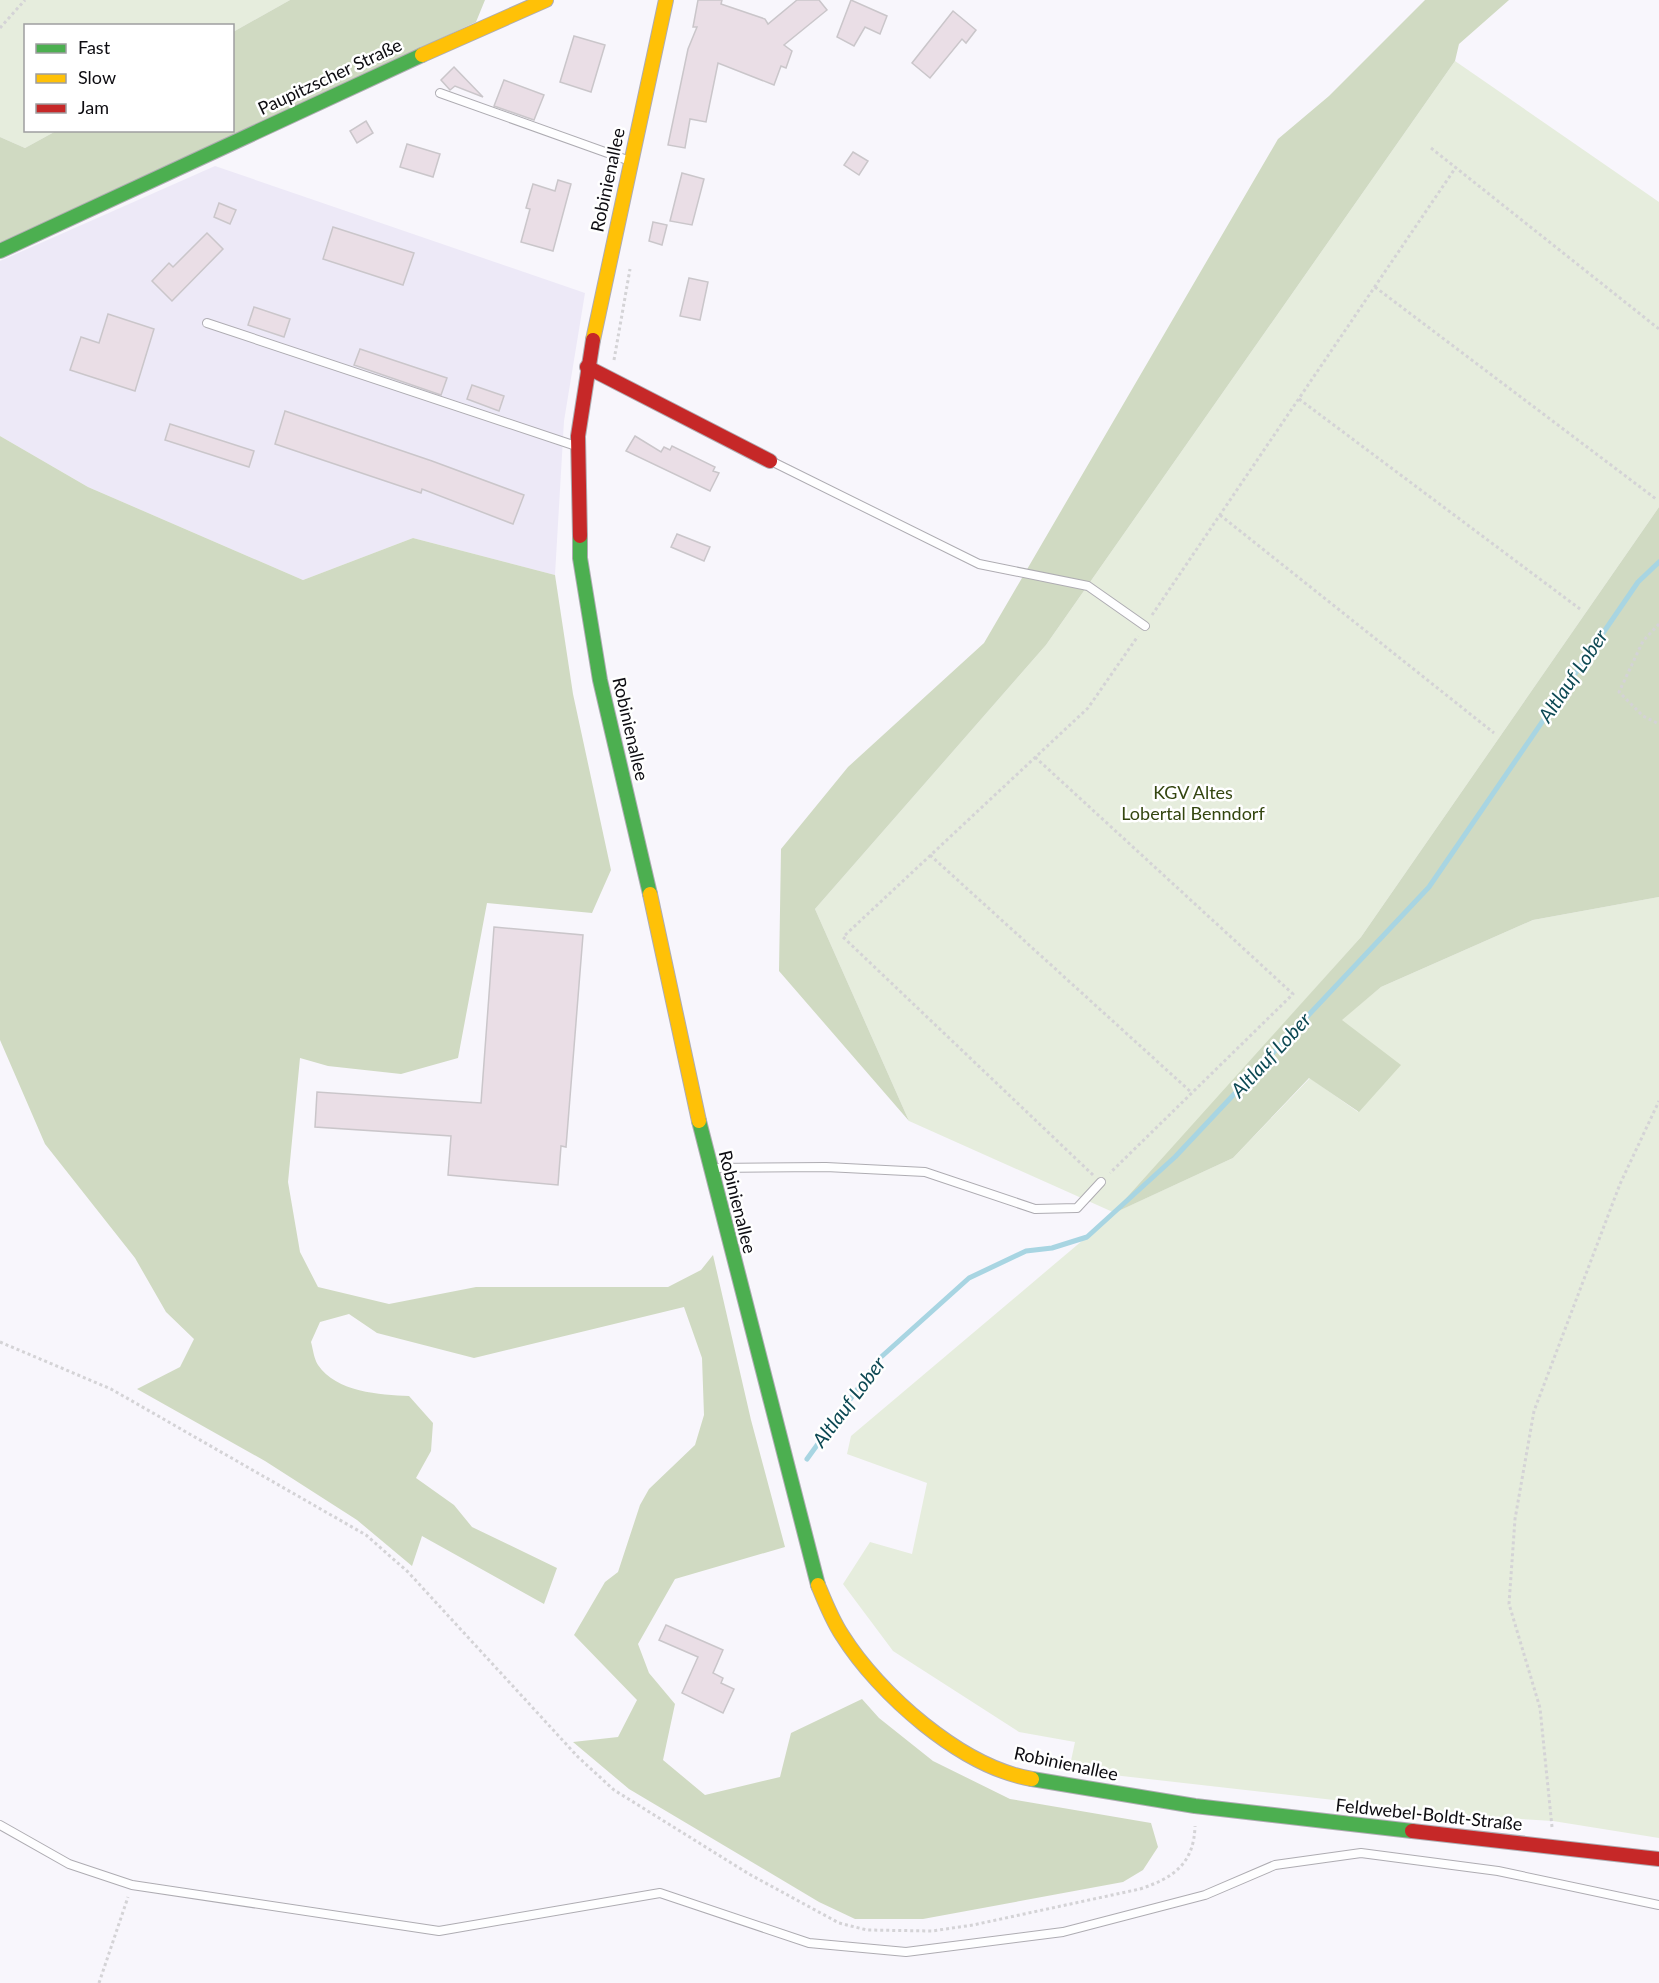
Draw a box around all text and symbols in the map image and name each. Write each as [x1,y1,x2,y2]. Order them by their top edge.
legend [24,24,234,132]
street label: Paupitzscher Straße [254,33,405,119]
text: Fast [78,36,111,58]
text: Slow [78,66,116,88]
text: Jam [78,96,109,118]
street label: Robinienallee [585,126,629,234]
water label: Altlauf Lober [1532,624,1613,727]
street label: Robinienallee [608,675,654,783]
park label: KGV Altes Lobertal Benndorf [1121,781,1265,824]
water label: Altlauf Lober [1224,1006,1316,1102]
street label: Robinienallee [715,1148,761,1256]
water label: Altlauf Lober [806,1351,891,1452]
street label: Robinienallee [1012,1741,1120,1785]
street label: Feldwebel-Boldt-Straße [1335,1793,1524,1835]

